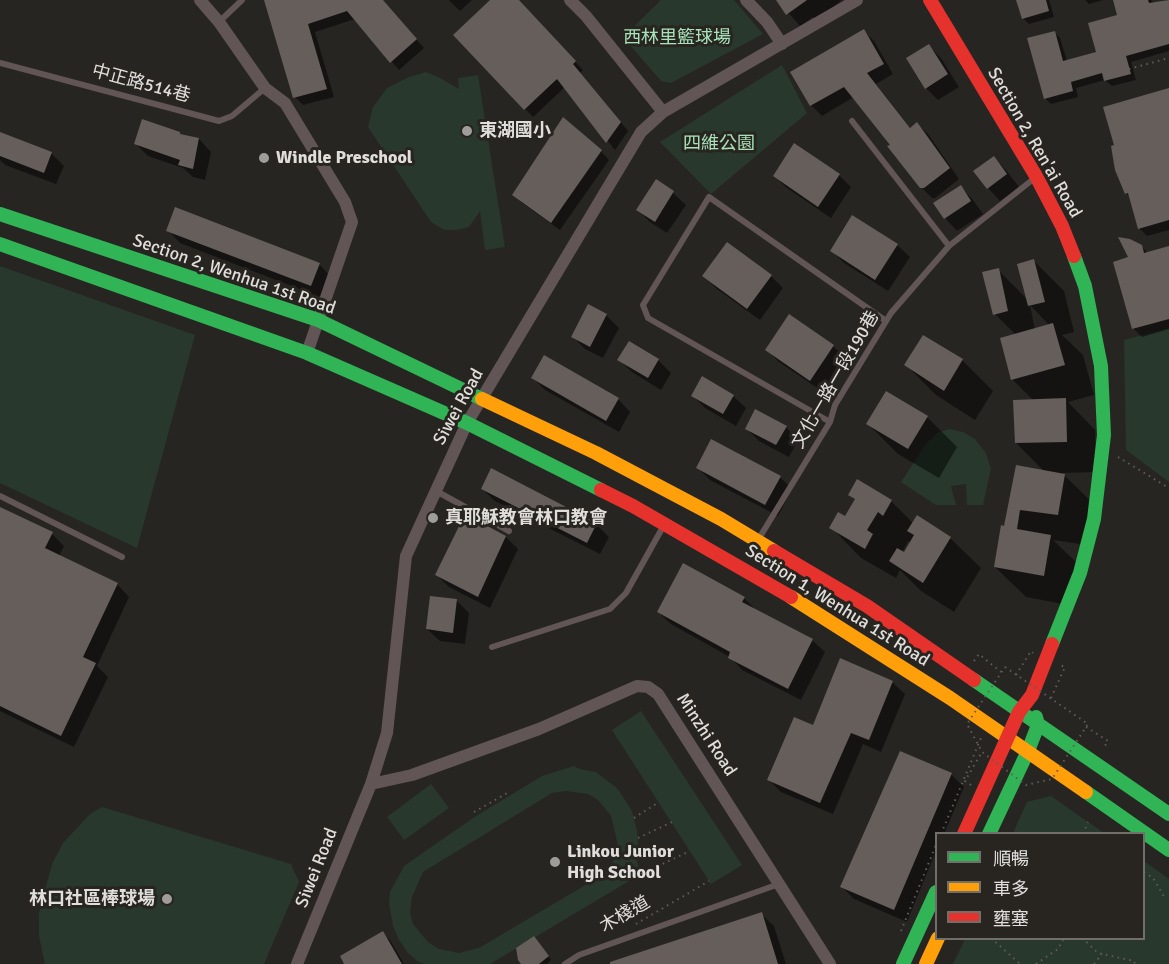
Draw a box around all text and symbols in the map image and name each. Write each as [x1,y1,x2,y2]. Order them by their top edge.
park label: 西林里籃球場 [623,27,731,49]
street label: 中正路514巷 [89,60,193,108]
street label: Section 2, Ren'ai Road [982,64,1086,222]
place label: 東湖國小 [479,120,551,142]
marker: 東湖國小 [460,124,474,138]
park label: 四維公園 [683,133,755,155]
place label: Windle Preschool [276,147,412,169]
marker: Windle Preschool [257,151,271,165]
street label: Section 2, Wenhua 1st Road [130,230,338,320]
street label: 文化一路一段190巷 [788,307,884,453]
street label: Siwei Road [429,365,489,449]
place label: 真耶穌教會林口教會 [445,507,607,529]
marker: 真耶穌教會林口教會 [426,511,440,525]
street label: Section 1, Wenhua 1st Road [741,540,933,672]
street label: Minzhi Road [671,690,741,780]
street label: Siwei Road [291,825,343,911]
legend [935,832,1145,940]
place label: Linkou Junior High School [567,841,674,884]
text: 順暢 [993,848,1029,870]
marker: Linkou Junior High School [548,855,562,869]
text: 車多 [993,878,1029,900]
place label: 林口社區棒球場 [29,888,155,910]
marker: 林口社區棒球場 [160,892,174,906]
street label: 木棧道 [596,892,654,938]
text: 壅塞 [993,908,1029,930]

